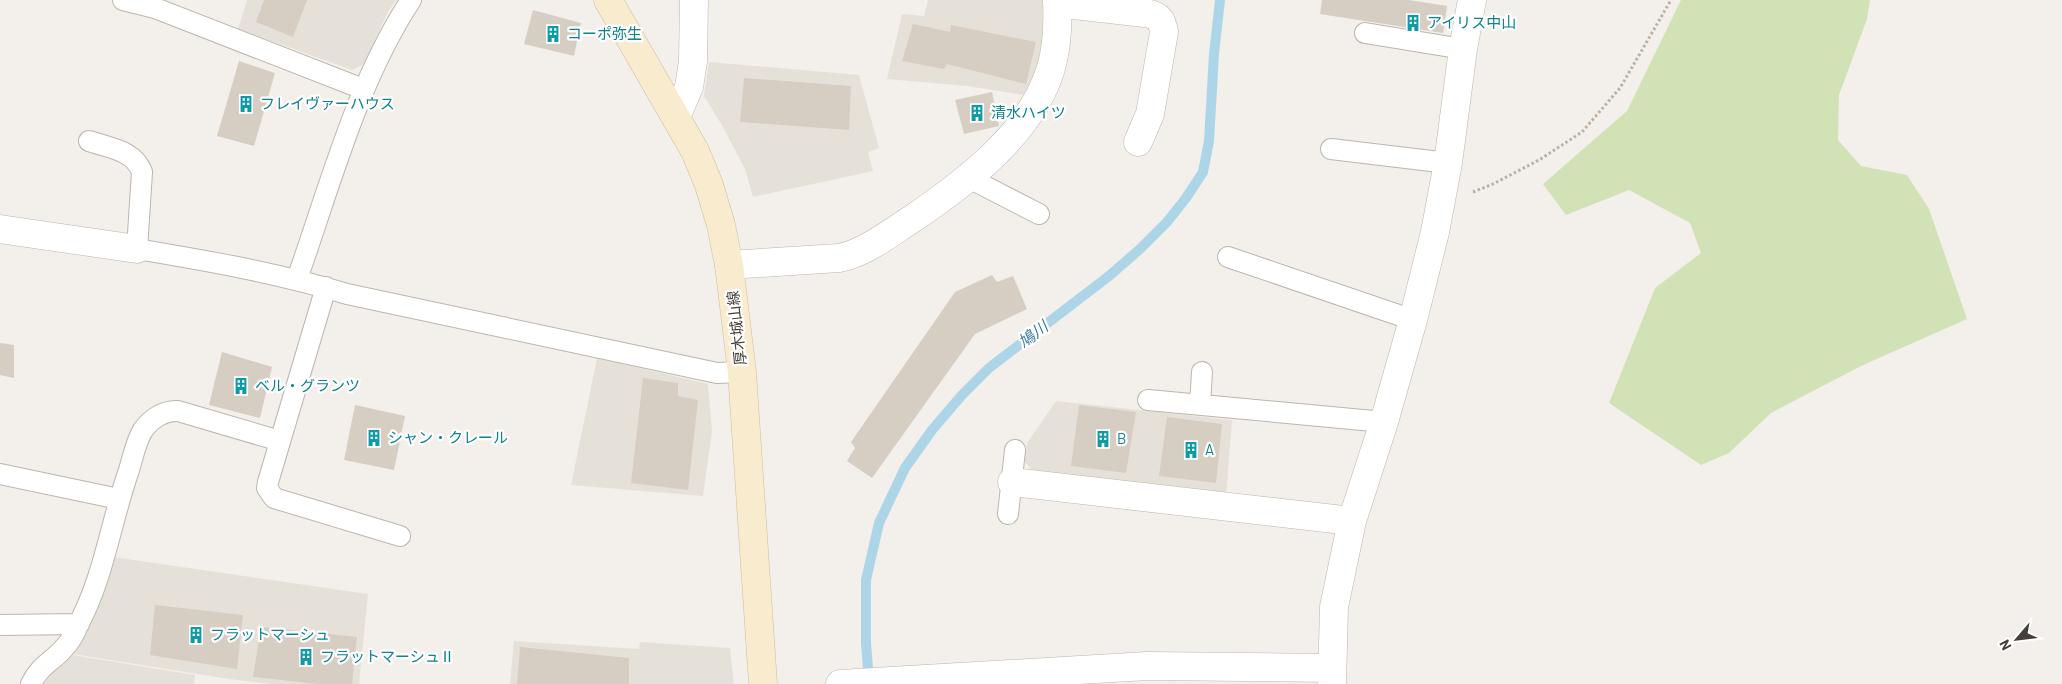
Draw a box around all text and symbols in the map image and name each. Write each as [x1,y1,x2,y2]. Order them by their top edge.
building icon: アイリス中山 [1403,13,1423,33]
place label: アイリス中山 [1427,13,1516,31]
building icon: コーポ弥生 [543,24,563,44]
place label: コーポ弥生 [567,24,642,42]
building icon: フレイヴァーハウス [236,94,256,114]
place label: フレイヴァーハウス [260,94,395,112]
building icon: 清水ハイツ [967,103,987,123]
place label: 清水ハイツ [991,103,1066,121]
street label: 厚木城山線 [723,290,749,366]
water label: 鳩川 [1014,315,1053,351]
building icon: ベル・グランツ [231,376,251,396]
place label: ベル・グランツ [255,376,360,394]
building icon: シャン・クレール [364,428,384,448]
place label: シャン・クレール [388,428,508,446]
building icon: B [1093,429,1113,449]
place label: B [1117,429,1126,447]
building icon: A [1181,440,1201,460]
place label: A [1205,440,1214,458]
north arrow [1992,614,2042,664]
building icon: フラットマーシュ [186,625,206,645]
place label: フラットマーシュ [210,625,330,643]
text: N [1995,637,2015,653]
building icon: フラットマーシュⅡ [296,647,316,667]
place label: フラットマーシュⅡ [320,647,455,665]

